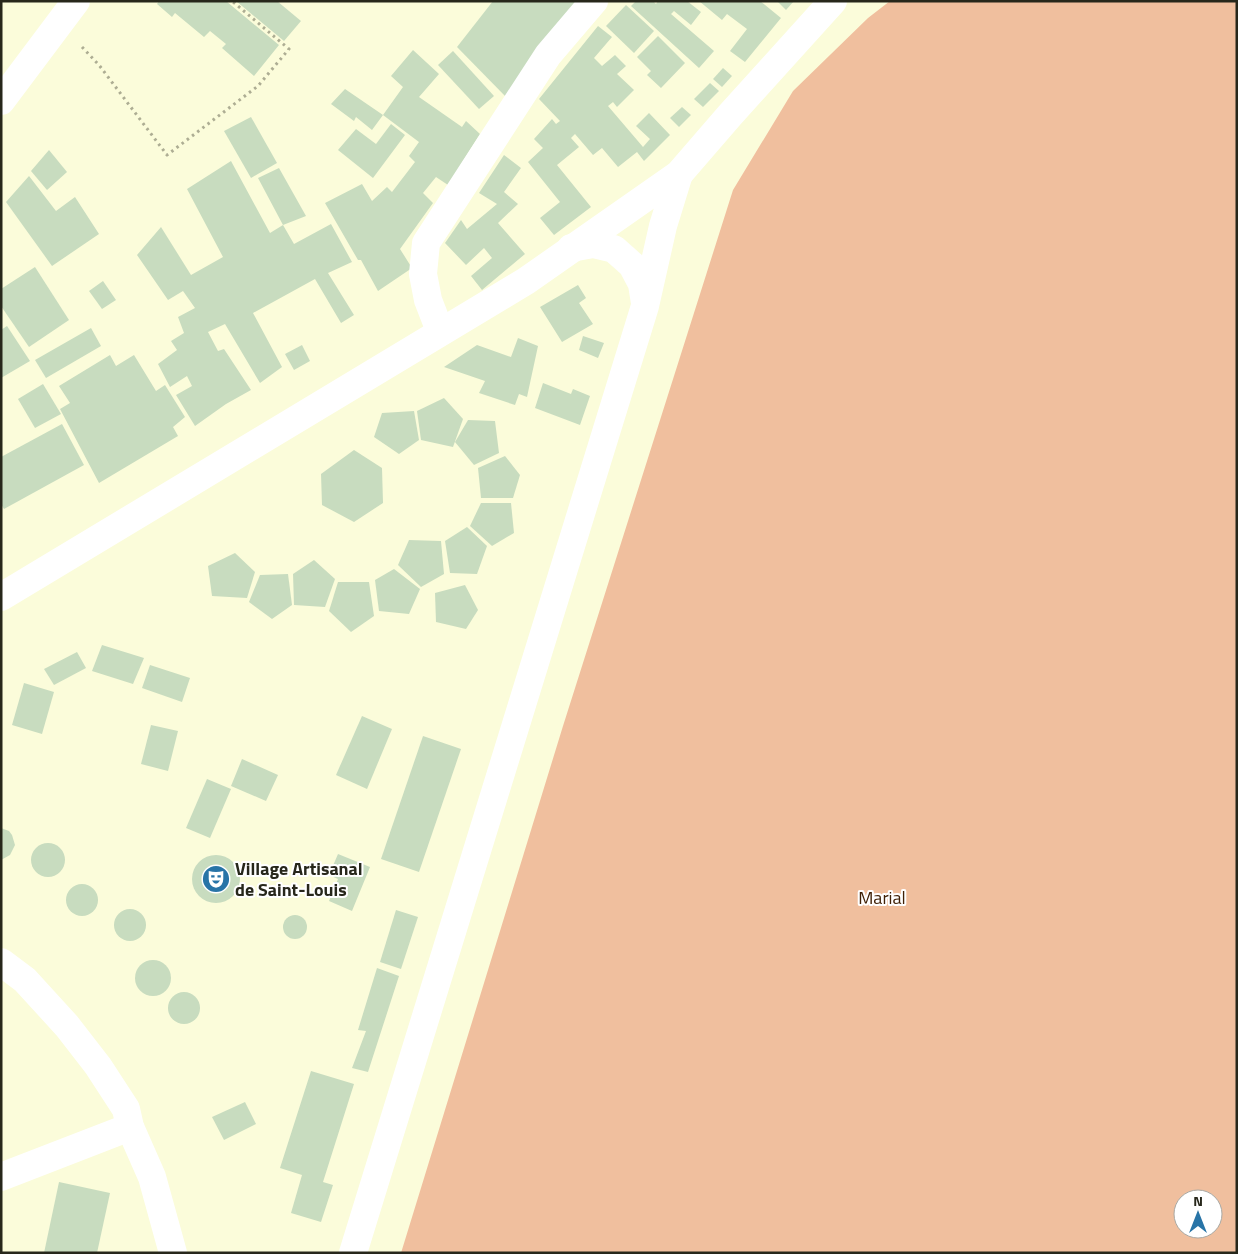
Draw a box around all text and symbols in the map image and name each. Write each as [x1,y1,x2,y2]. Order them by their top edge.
place label: Village Artisanal de Saint-Louis [235,855,363,903]
theatre icon: Village Artisanal de Saint-Louis [201,864,231,894]
park label: Marial [858,884,906,911]
north arrow [1173,1189,1223,1239]
text: N [1193,1190,1203,1211]

